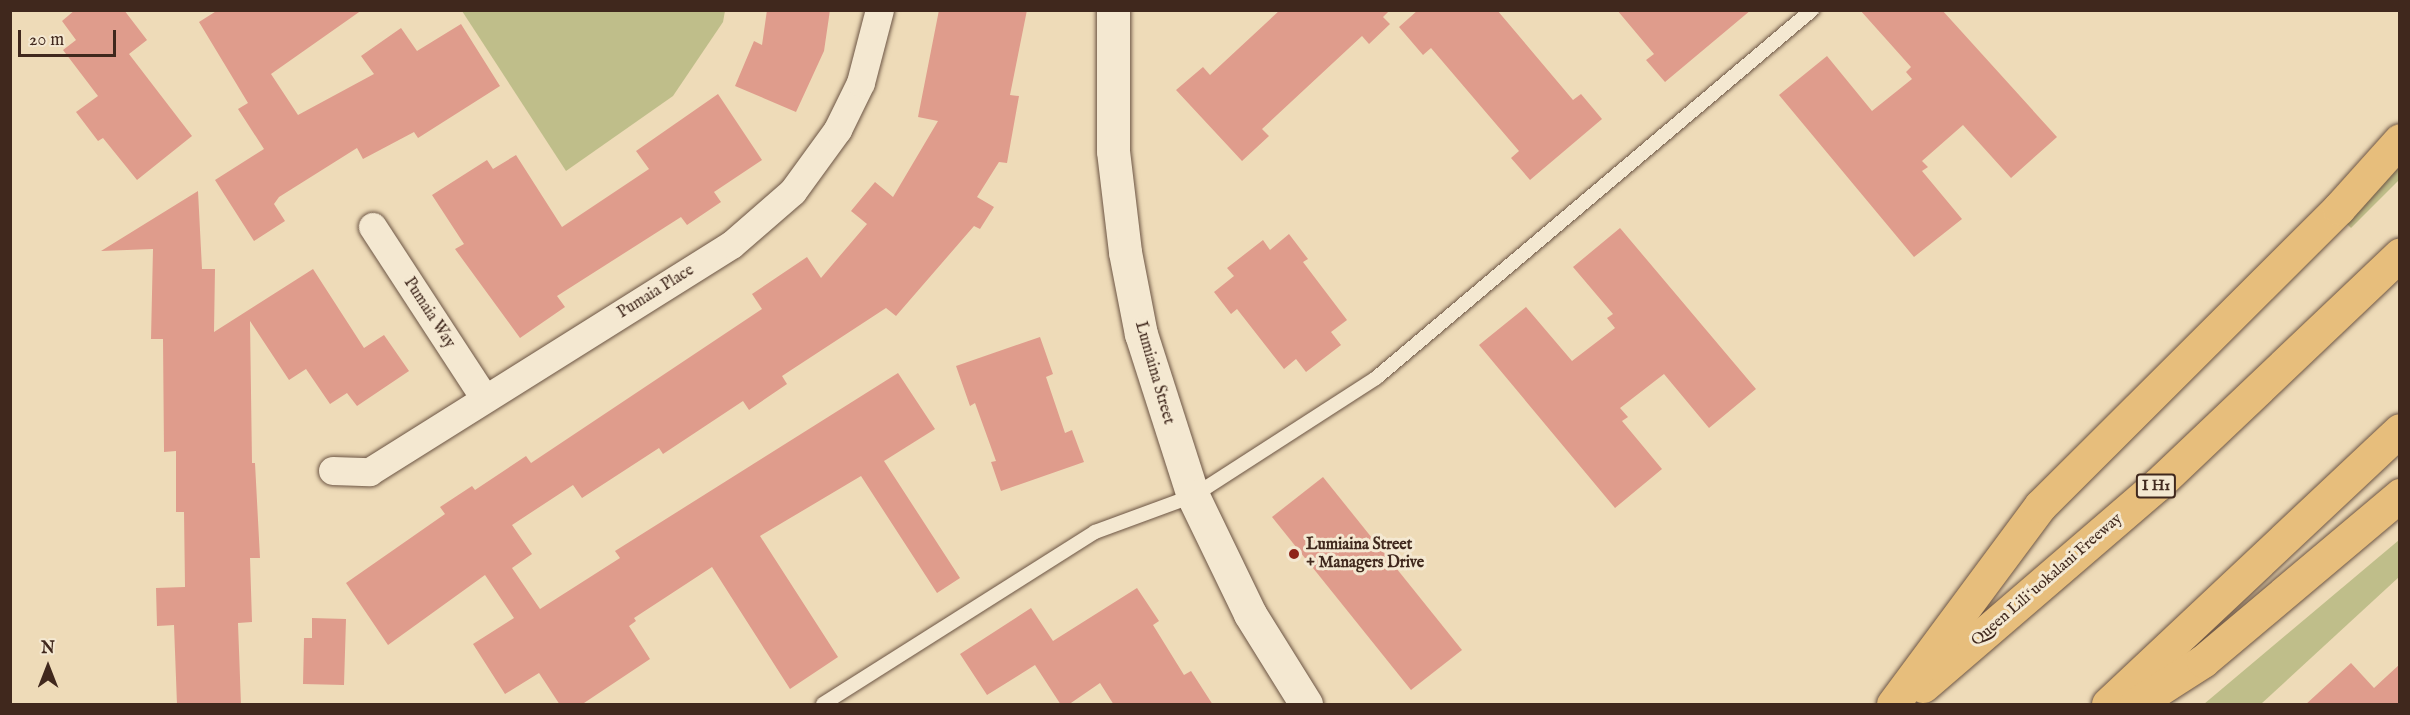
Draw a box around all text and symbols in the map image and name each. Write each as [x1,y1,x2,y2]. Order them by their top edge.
scale bar [21,18,118,56]
text: 20 m [29,29,64,52]
street label: Pumaia Place [614,261,698,323]
street label: Pumaia Way [399,274,459,352]
street label: Lumiaina Street [1130,319,1178,427]
road number: I H1 [2135,474,2177,498]
street label: Queen Liliʻuokalani Freeway [1968,509,2126,651]
place label: Lumiaina Street + Managers Drive [1306,535,1424,573]
marker: Lumiaina Street + Managers Drive [1287,547,1301,561]
north arrow [18,637,78,697]
text: N [41,639,55,659]

